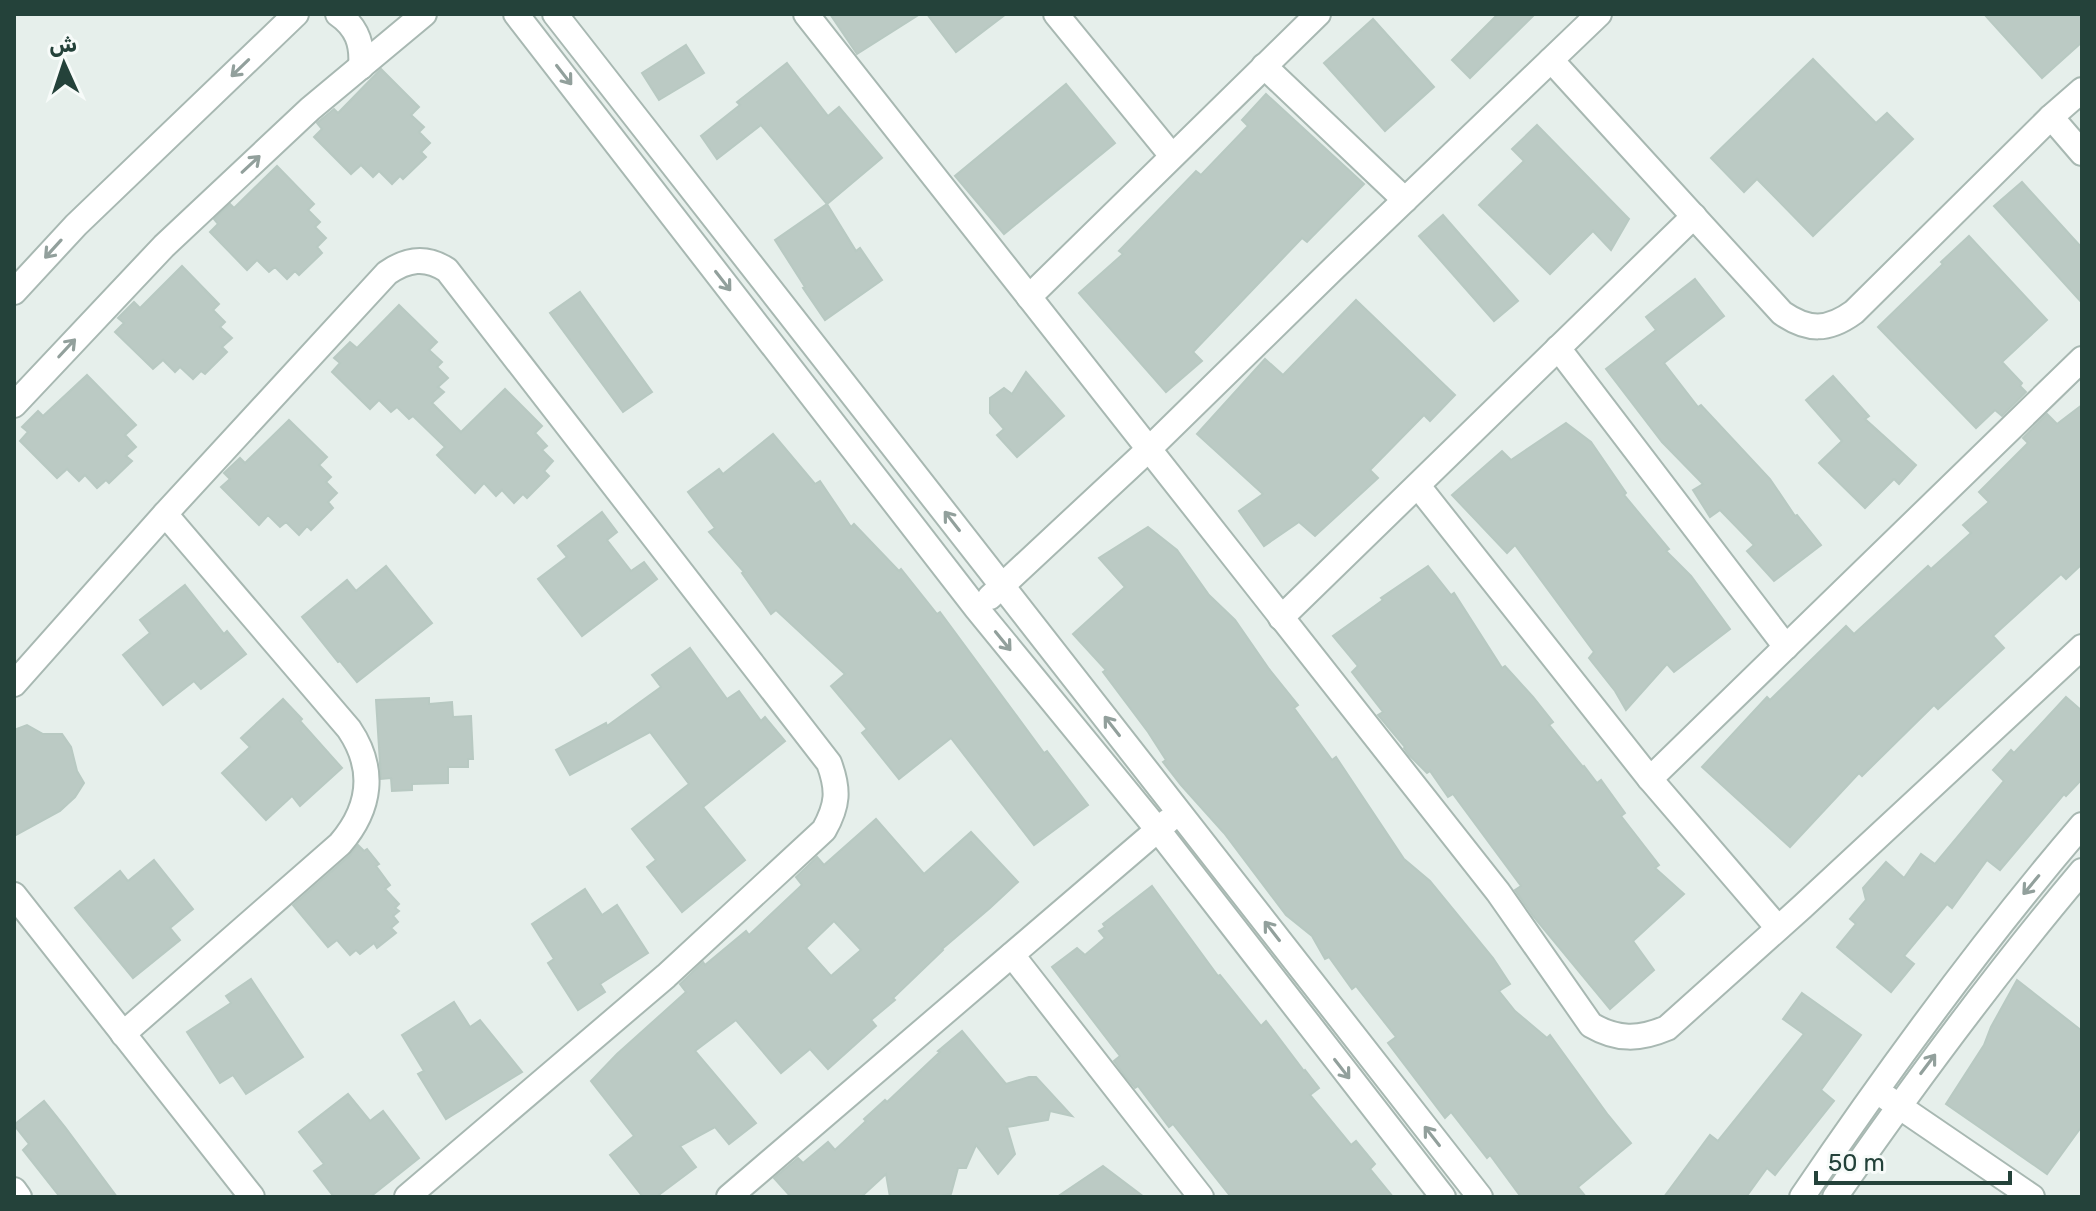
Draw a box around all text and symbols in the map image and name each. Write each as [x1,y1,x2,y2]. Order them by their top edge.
north arrow [24,24,104,104]
text: ش [48,30,78,59]
one-way arrow [230,59,250,78]
one-way arrow [555,64,572,85]
one-way arrow [241,156,261,174]
one-way arrow [45,239,63,259]
one-way arrow [714,270,731,291]
one-way arrow [57,338,76,358]
one-way arrow [943,511,960,532]
one-way arrow [994,630,1012,651]
one-way arrow [1103,716,1121,737]
one-way arrow [2022,874,2040,894]
one-way arrow [1264,921,1281,942]
one-way arrow [1920,1054,1937,1076]
one-way arrow [1334,1058,1351,1079]
one-way arrow [1424,1126,1441,1147]
scale bar [1816,1135,2010,1185]
text: 50 m [1828,1149,1885,1177]

